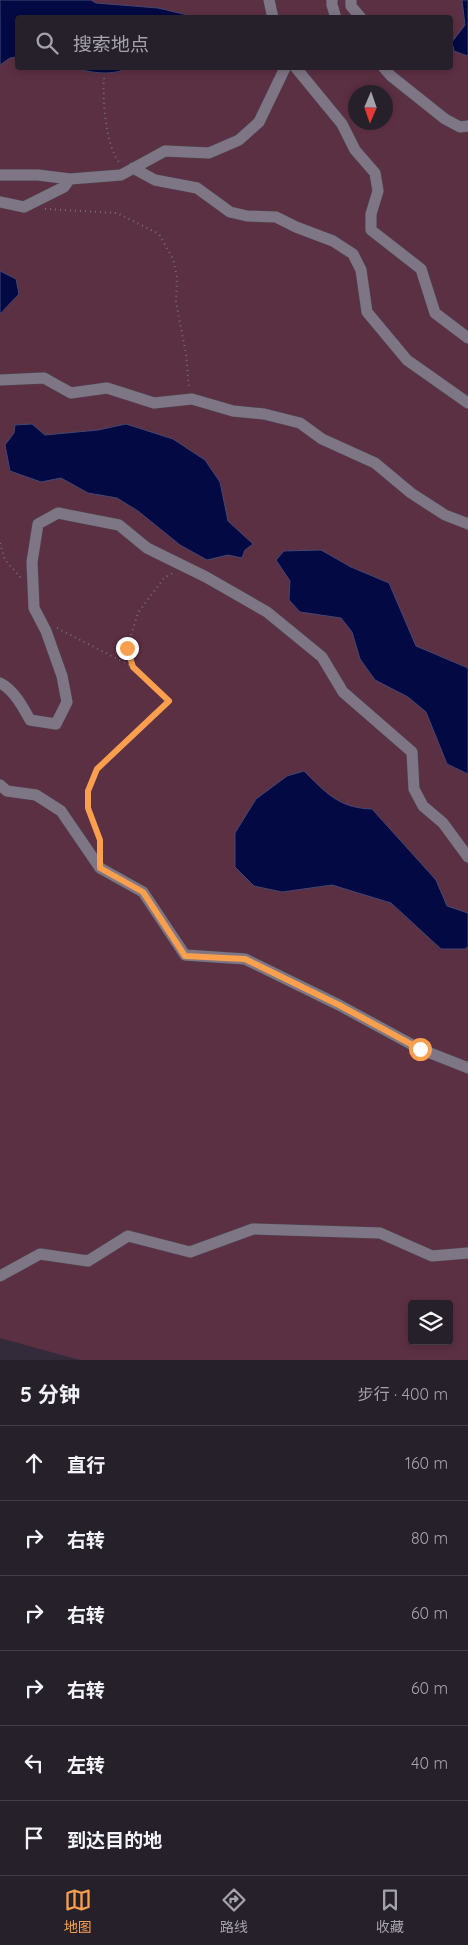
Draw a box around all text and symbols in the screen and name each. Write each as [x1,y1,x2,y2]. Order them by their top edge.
search box [15,15,453,70]
icon: search [33,29,61,57]
text: 搜索地点 [73,32,149,56]
north arrow [348,85,393,130]
route end [116,637,139,660]
route start [409,1038,432,1061]
map controls [408,1300,453,1345]
button: layers [408,1300,453,1345]
text: 5 分钟 [20,1381,80,1407]
text: 步行 · 400 m [358,1384,448,1404]
icon: ahead [20,1449,48,1477]
text: 直行 [67,1453,105,1477]
text: 160 m [405,1453,448,1473]
icon: right [20,1524,48,1552]
text: 右转 [67,1528,105,1552]
text: 80 m [411,1528,448,1548]
icon: right [20,1599,48,1627]
text: 右转 [67,1603,105,1627]
text: 60 m [411,1603,448,1623]
icon: right [20,1674,48,1702]
text: 右转 [67,1678,105,1702]
text: 60 m [411,1678,448,1698]
icon: left [20,1749,48,1777]
text: 左转 [67,1753,105,1777]
text: 40 m [411,1753,448,1773]
icon: arrive [20,1824,48,1852]
text: 到达目的地 [67,1828,162,1852]
tab: 地图 [64,1886,92,1936]
tab: 路线 [220,1886,248,1936]
tab: 收藏 [376,1886,404,1936]

